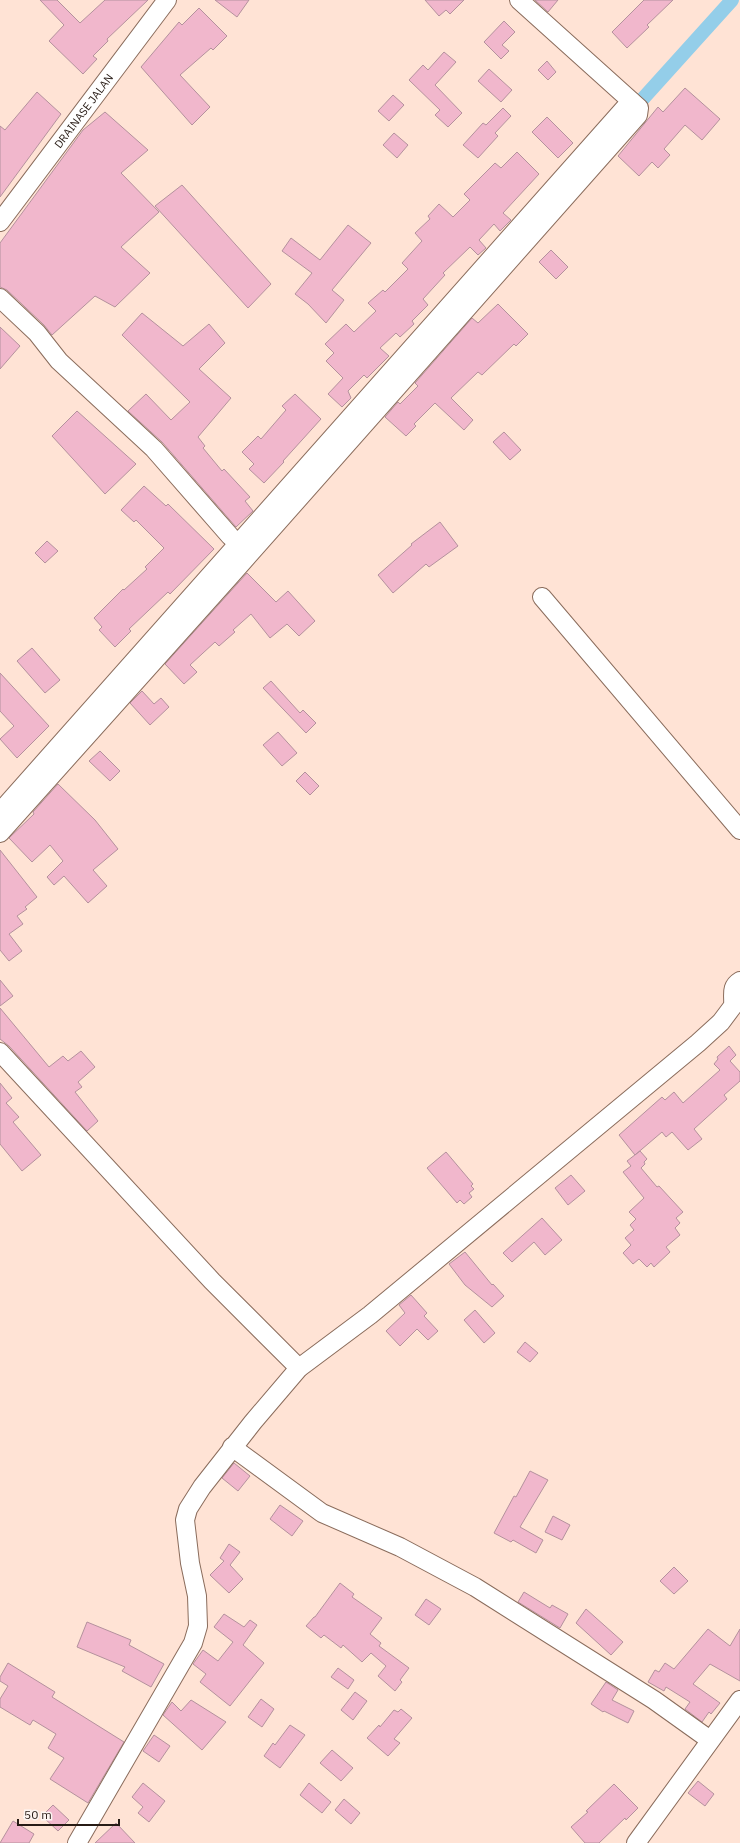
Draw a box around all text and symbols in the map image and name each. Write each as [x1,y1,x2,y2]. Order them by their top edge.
street label: DRAINASE JALAN [51,71,116,151]
scale bar [18,1801,119,1827]
text: 50 m [24,1807,52,1822]

